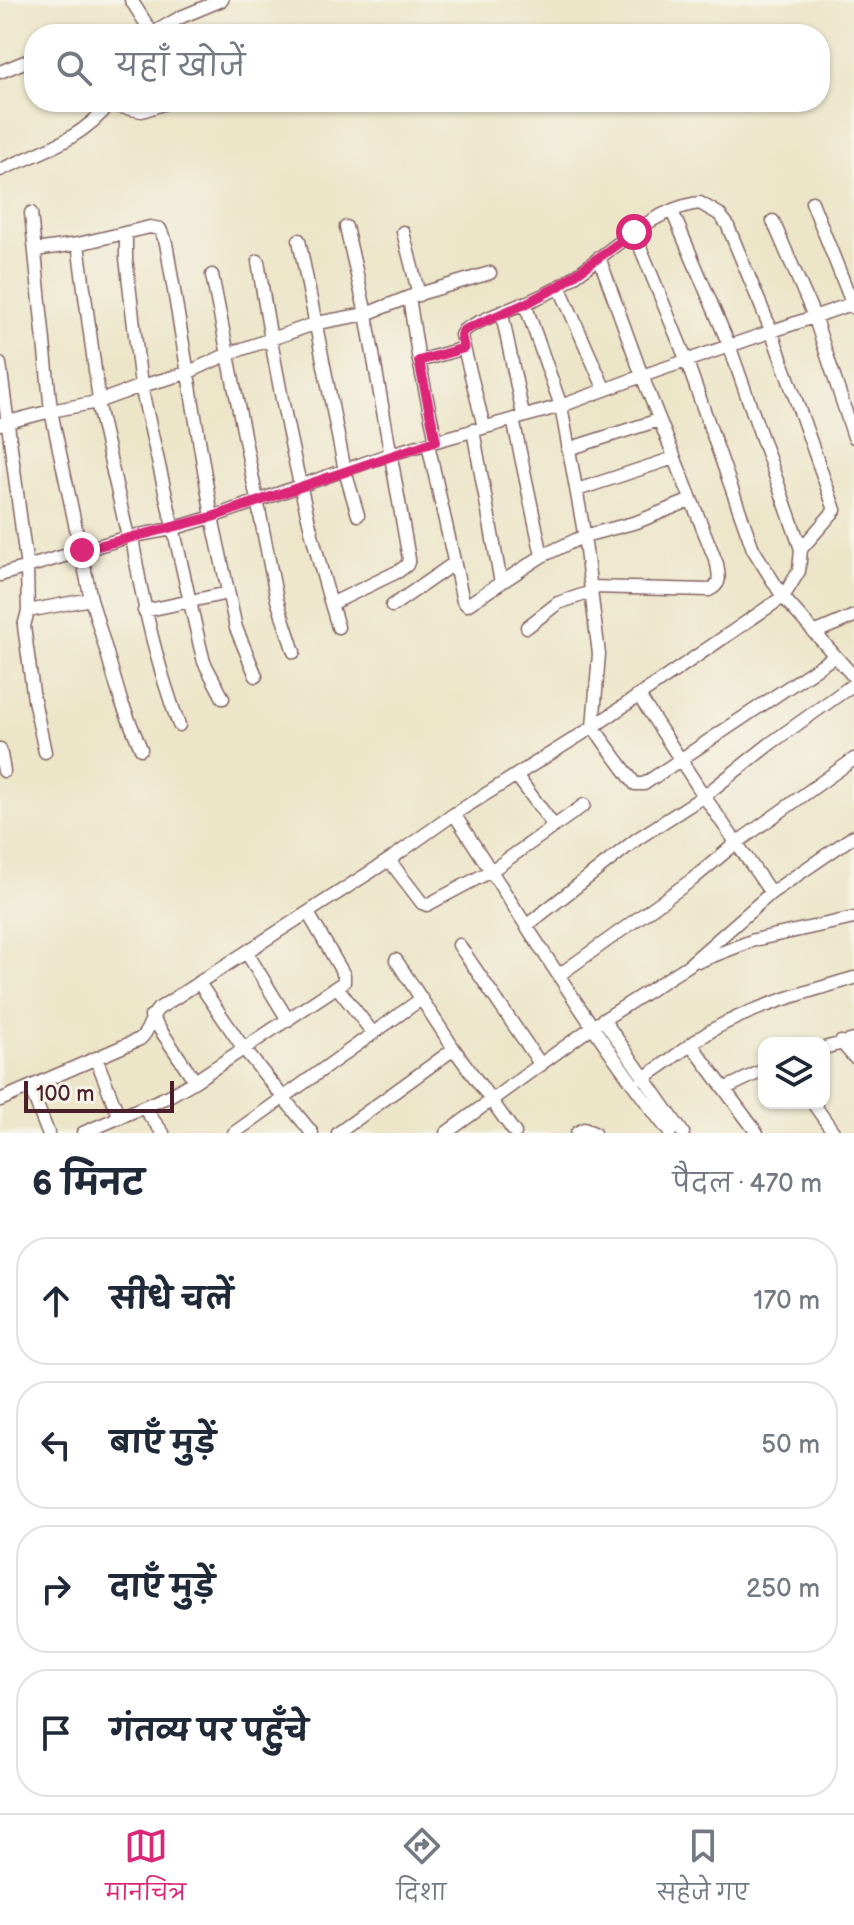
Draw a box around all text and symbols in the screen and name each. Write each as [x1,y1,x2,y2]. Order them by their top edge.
search box [24,24,830,112]
icon: search [52,46,96,90]
text: यहाँ खोजें [116,49,245,85]
route start [616,214,652,250]
route end [64,532,100,568]
map controls [758,1037,830,1109]
button: layers [758,1037,830,1109]
scale bar [24,1077,174,1113]
text: 100 m [36,1081,95,1108]
text: 6 मिनट [32,1163,144,1204]
text: पैदल · 470 m [672,1169,822,1200]
icon: ahead [34,1279,78,1323]
text: सीधे चलें [110,1282,233,1318]
text: 170 m [753,1286,820,1317]
icon: left [34,1423,78,1467]
text: बाएँ मुड़ें [110,1426,216,1462]
text: 50 m [761,1430,820,1461]
icon: right [34,1567,78,1611]
text: दाएँ मुड़ें [110,1570,215,1606]
text: 250 m [746,1574,820,1605]
icon: arrive [34,1711,78,1755]
text: गंतव्य पर पहुँचे [110,1714,309,1750]
tab: मानचित्र [105,1824,186,1917]
tab: दिशा [397,1824,446,1917]
tab: सहेजे गए [657,1824,749,1917]

